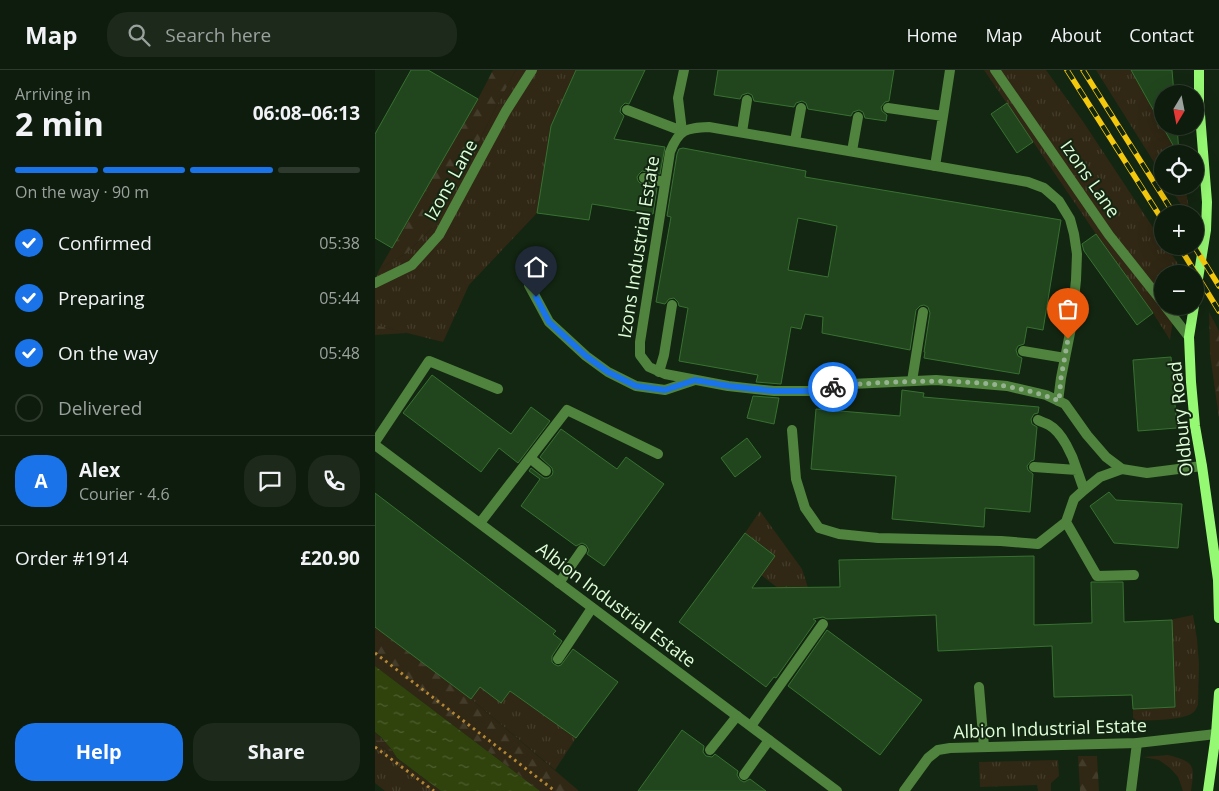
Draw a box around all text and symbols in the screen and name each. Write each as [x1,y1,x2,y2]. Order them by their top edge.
search box [107,12,457,57]
text: Map [25,18,77,51]
icon: search [125,21,153,49]
text: Search here [165,22,271,48]
text: Home [907,23,957,47]
text: Map [985,23,1023,47]
text: About [1051,23,1101,47]
text: Contact [1129,23,1194,47]
text: Arriving in [15,83,91,105]
north arrow [1154,85,1204,135]
map controls [1154,85,1204,315]
text: 06:08–06:13 [253,100,360,126]
text: 2 min [15,102,104,145]
street label: Izons Lane [418,135,482,224]
street label: Izons Lane [1055,135,1126,222]
button: locate [1154,145,1204,195]
street label: Izons Industrial Estate [612,154,664,340]
text: On the way · 90 m [15,181,149,203]
button: + [1154,205,1204,255]
icon: check [15,229,43,257]
text: Confirmed [58,230,152,256]
text: 05:38 [319,232,360,254]
pin [515,246,557,297]
icon: home [522,253,550,281]
button: − [1154,265,1204,315]
icon: check [15,284,43,312]
text: Preparing [58,285,145,311]
text: 05:44 [319,287,360,309]
pin [1047,288,1089,339]
icon: bag [1054,295,1082,323]
icon: check [15,339,43,367]
text: On the way [58,340,158,366]
text: 05:48 [319,342,360,364]
street label: Oldbury Road [1162,360,1198,478]
courier [808,362,858,412]
icon: bike [819,373,847,401]
text: Delivered [58,395,142,421]
button: chat [244,455,296,507]
button: phone [308,455,360,507]
text: Alex [79,457,120,483]
text: A [34,468,48,494]
text: Courier · 4.6 [79,483,170,505]
street label: Albion Industrial Estate [532,536,701,672]
text: Order #1914 [15,545,128,571]
text: £20.90 [300,545,360,571]
street label: Albion Industrial Estate [953,713,1147,743]
button: Help [15,723,183,781]
button: Share [193,723,360,781]

